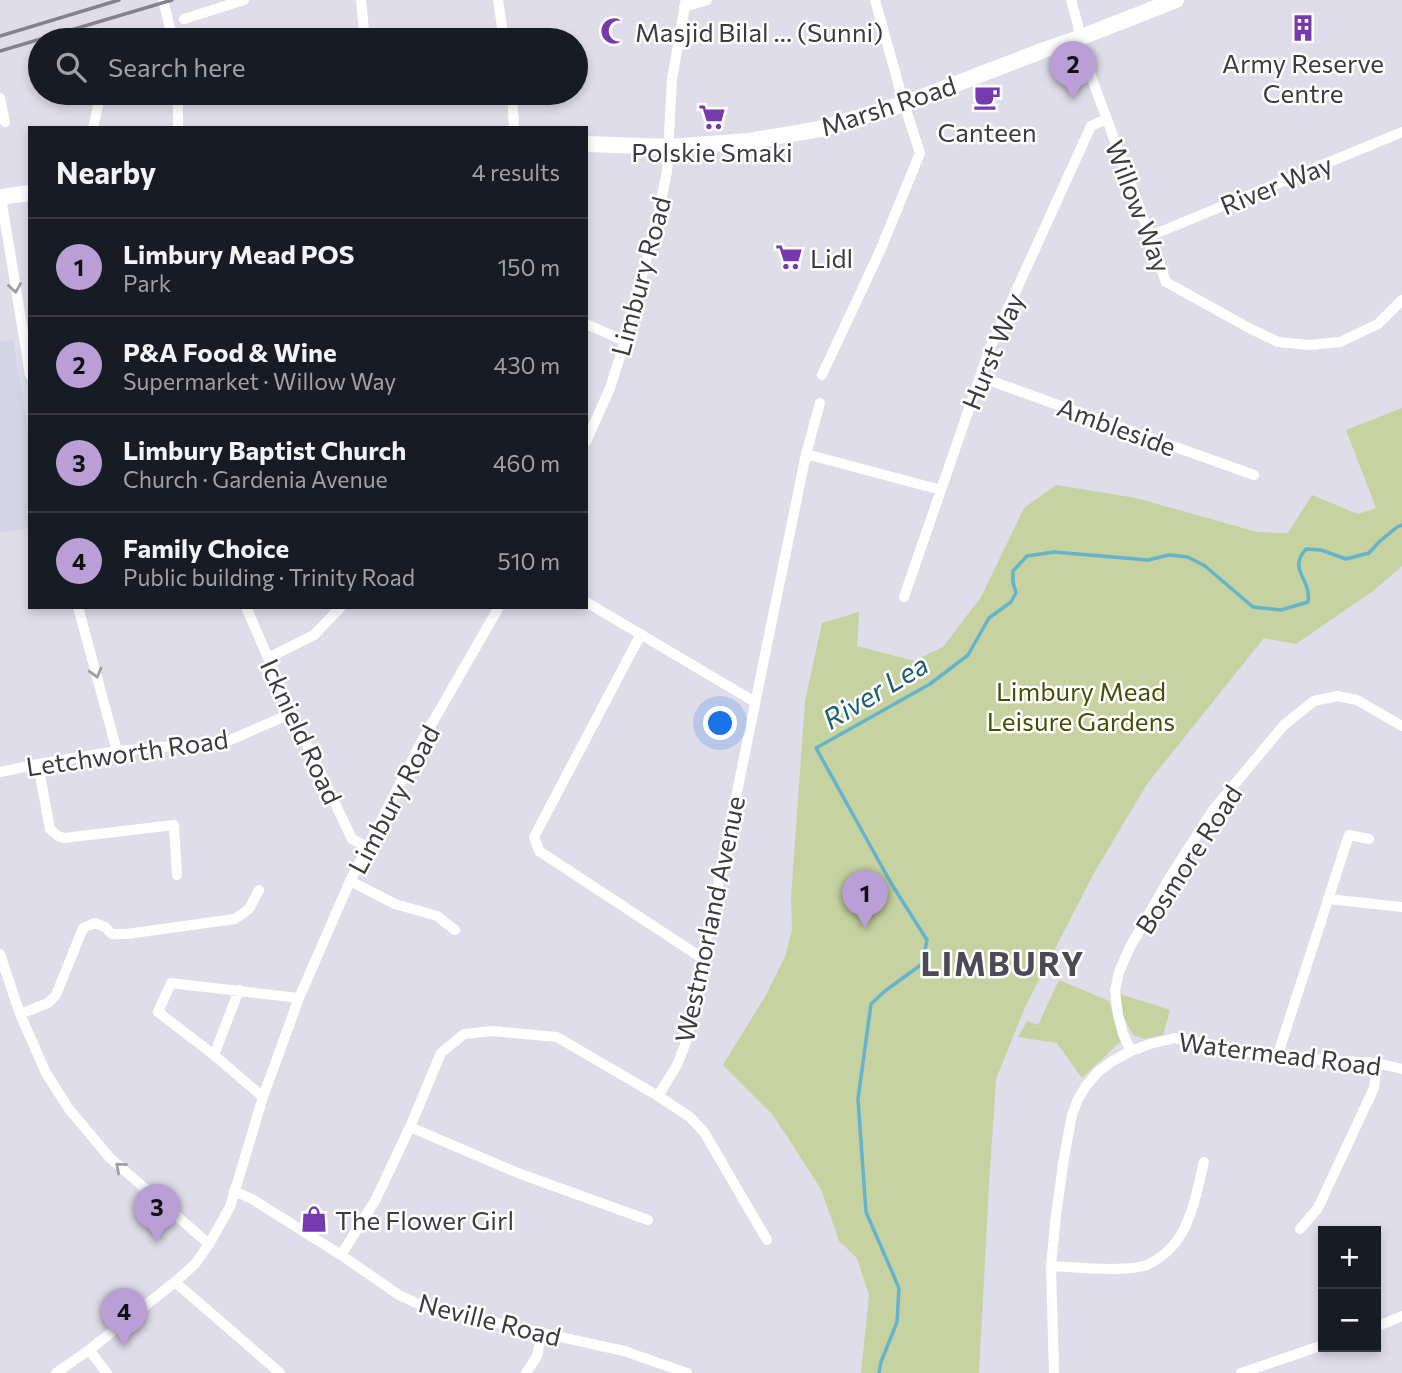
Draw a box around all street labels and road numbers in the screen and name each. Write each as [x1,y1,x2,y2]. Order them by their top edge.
street label: Marsh Road [816,69,960,141]
street label: Willow Way [1100,135,1178,277]
street label: River Way [1216,148,1336,220]
street label: Limbury Road [604,193,676,359]
street label: Hurst Way [955,288,1029,414]
street label: Ambleside [1054,390,1180,462]
street label: Icknield Road [255,653,349,809]
street label: Limbury Road [341,719,445,879]
street label: Letchworth Road [24,722,230,782]
street label: Bosmore Road [1128,779,1248,939]
street label: Westmorland Avenue [668,793,750,1045]
street label: Watermead Road [1177,1025,1383,1081]
street label: Neville Road [416,1286,564,1352]

